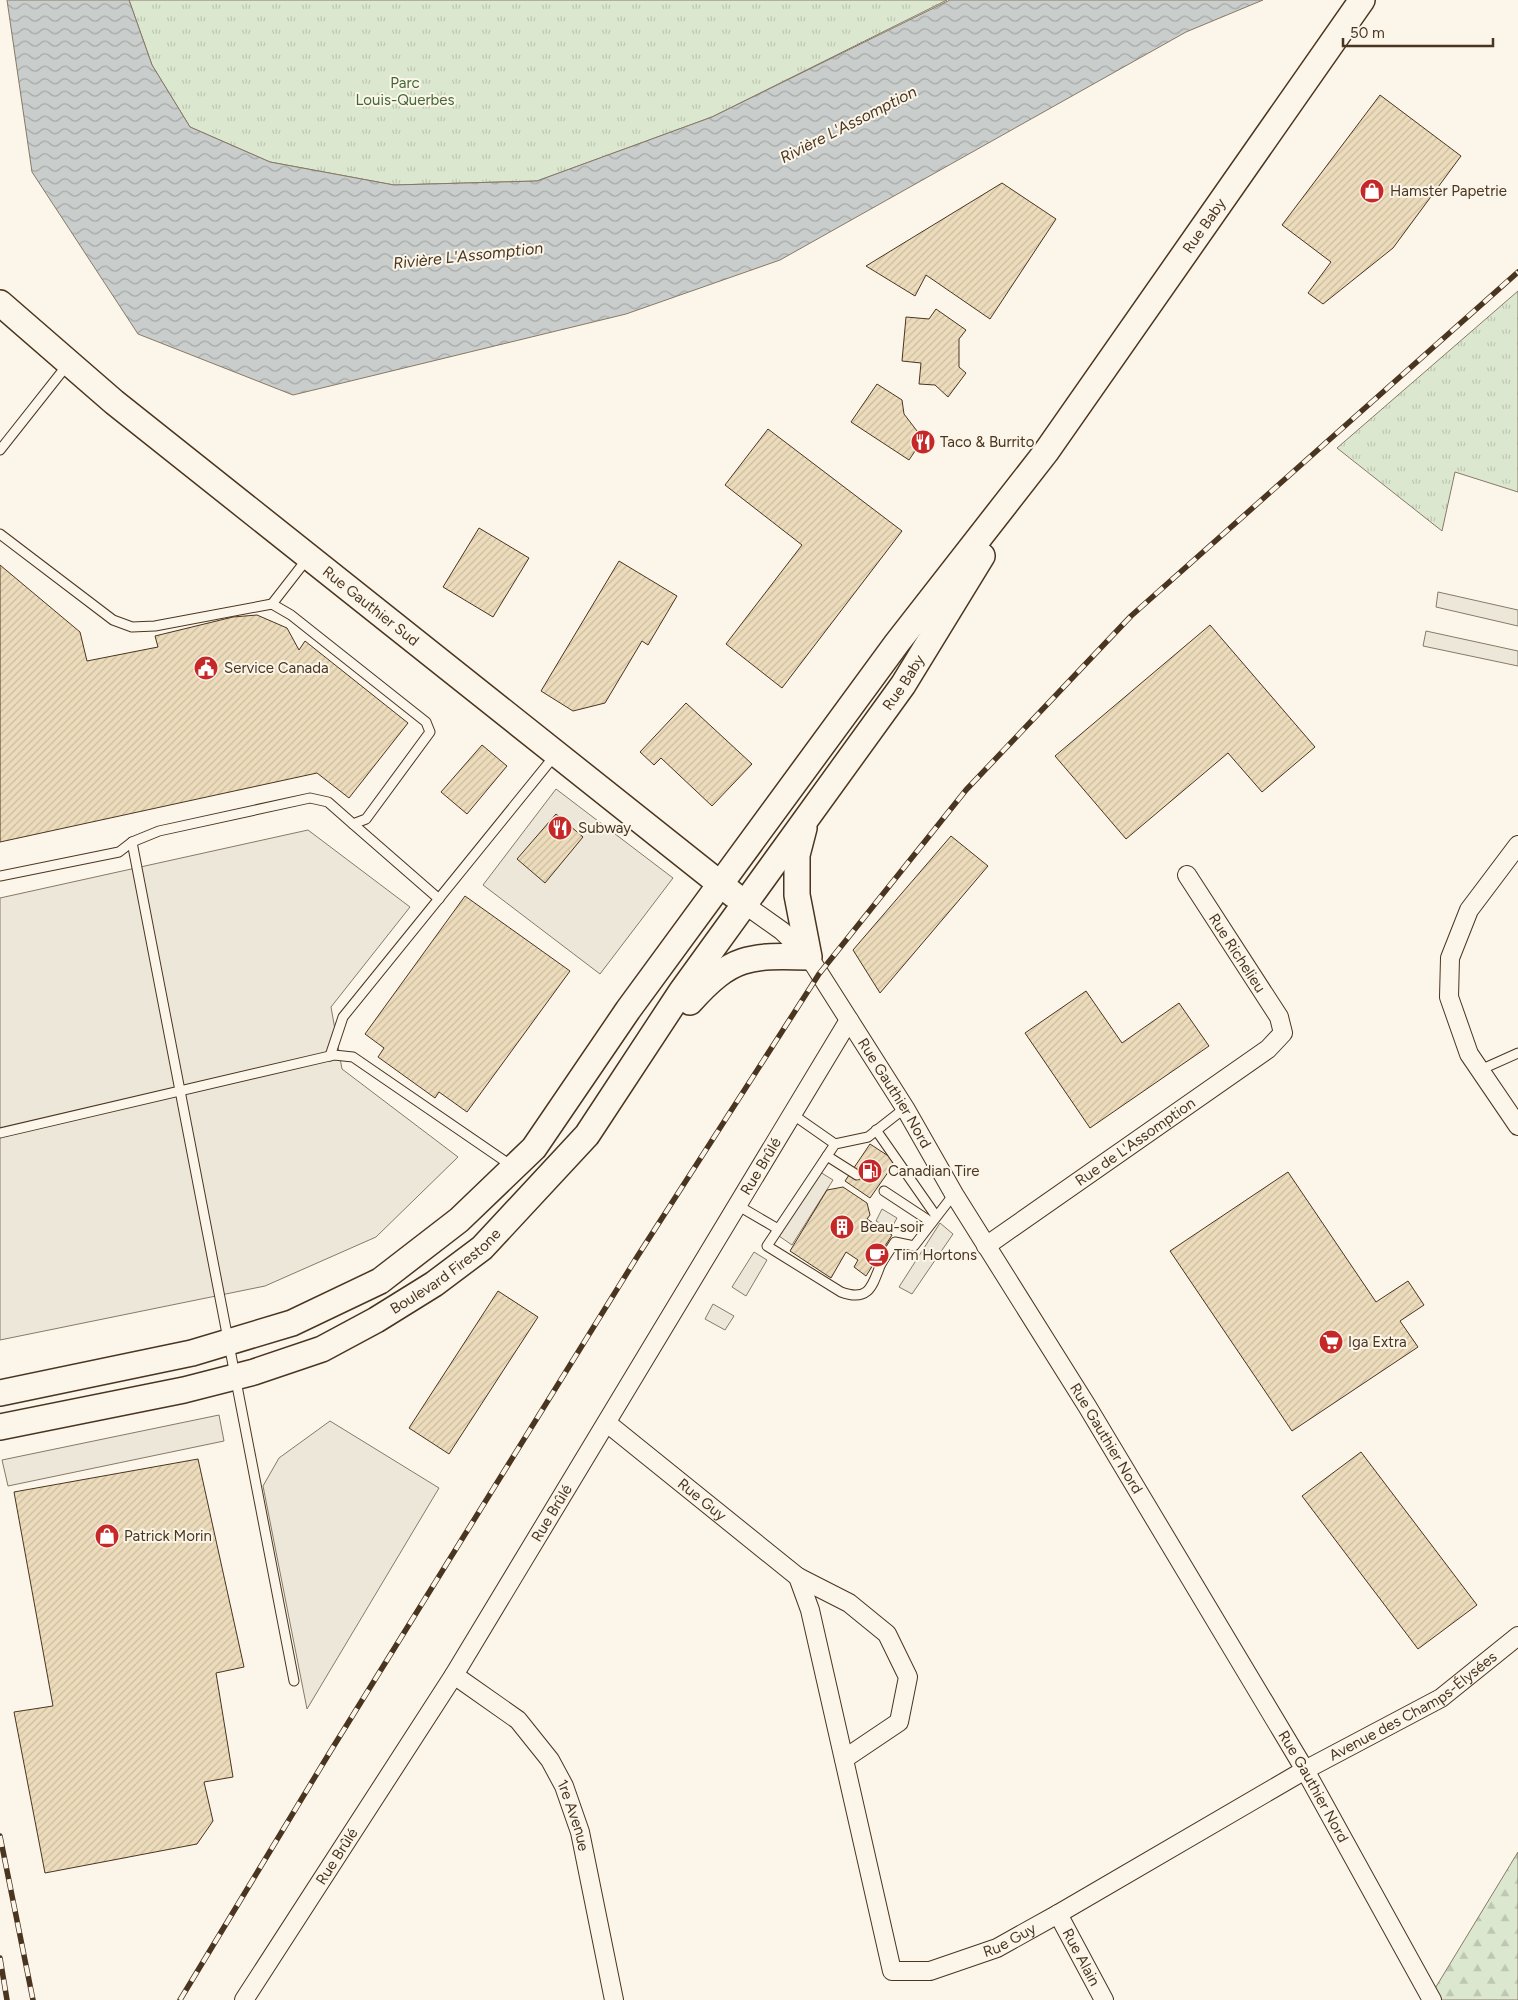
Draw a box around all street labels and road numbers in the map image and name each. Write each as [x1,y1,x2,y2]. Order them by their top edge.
street label: Rue Baby [1179,195,1230,257]
street label: Rue Gauthier Sud [319,562,423,650]
street label: Rue Baby [879,651,928,714]
street label: Rue Richelieu [1205,910,1269,996]
street label: Rue Gauthier Nord [854,1035,935,1151]
street label: Rue de L'Assomption [1072,1094,1199,1190]
street label: Rue Brûlé [737,1134,785,1198]
street label: Boulevard Firestone [387,1225,504,1318]
street label: Rue Gauthier Nord [1066,1380,1146,1497]
street label: Rue Guy [674,1475,730,1525]
street label: Rue Brûlé [527,1481,576,1545]
street label: Avenue des Champs-Élysées [1326,1648,1500,1765]
street label: Rue Gauthier Nord [1274,1727,1352,1846]
street label: 1re Avenue [553,1776,593,1853]
street label: Rue Brûlé [312,1825,362,1888]
street label: Rue Guy [981,1919,1039,1961]
street label: Rue Alain [1058,1925,1104,1989]

